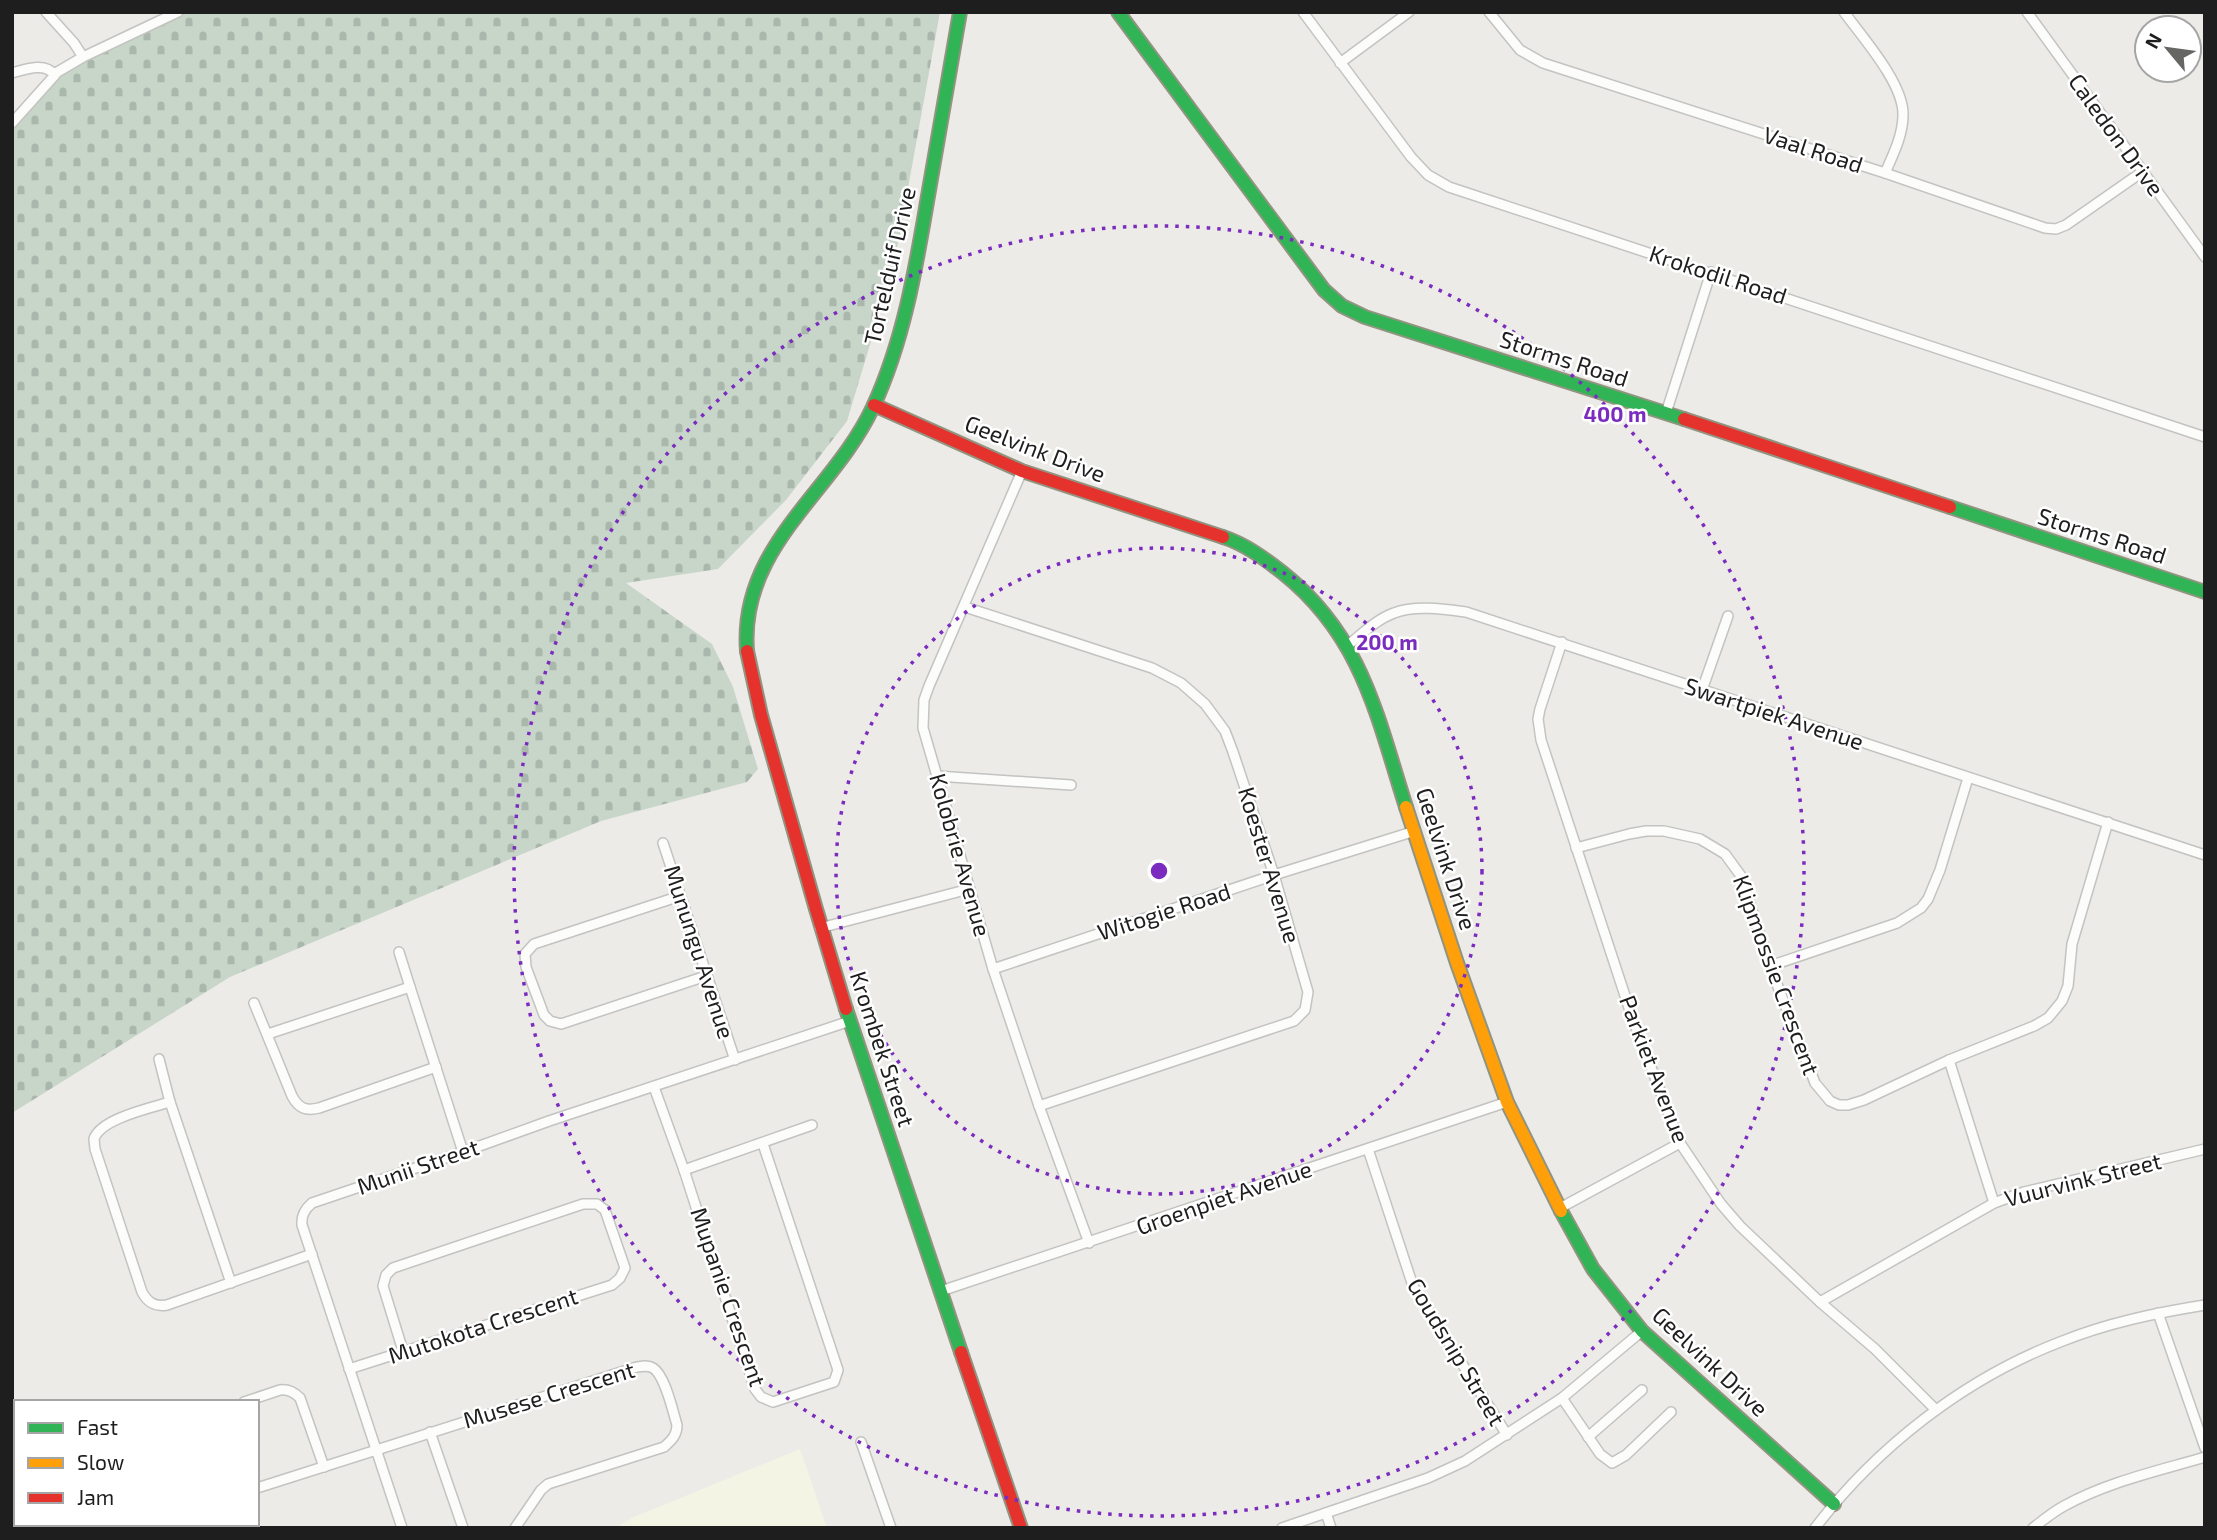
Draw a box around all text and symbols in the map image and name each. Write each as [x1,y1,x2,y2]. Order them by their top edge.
north arrow [2133,14,2203,84]
text: N [2139,29,2166,52]
street label: Caledon Drive [2063,68,2171,201]
street label: Vaal Road [1760,120,1867,178]
street label: Tortelduif Drive [857,184,921,347]
street label: Krokodil Road [1646,239,1791,309]
street label: Storms Road [1496,324,1632,392]
text: 400 m [1584,401,1646,426]
street label: Geelvink Drive [961,408,1109,488]
street label: Storms Road [2034,501,2170,569]
text: 200 m [1356,629,1418,654]
street label: Swartpiek Avenue [1681,671,1867,755]
street label: Kolobrie Avenue [924,770,998,939]
street label: Koester Avenue [1233,783,1307,946]
street label: Geelvink Drive [1411,784,1483,933]
centre of rings [1147,859,1171,883]
street label: Munungu Avenue [659,861,741,1042]
street label: Klipmossie Crescent [1728,871,1826,1079]
street label: Witogie Road [1094,876,1234,946]
street label: Krombek Street [845,967,921,1130]
street label: Parkiet Avenue [1614,991,1696,1146]
street label: Munii Street [353,1132,483,1200]
street label: Vuurvink Street [2001,1146,2164,1212]
street label: Groenpiet Avenue [1132,1154,1315,1240]
street label: Mupanie Crescent [685,1204,773,1390]
street label: Goudsnip Street [1402,1273,1512,1430]
street label: Mutokota Crescent [384,1281,581,1369]
street label: Geelvink Drive [1647,1301,1774,1422]
street label: Musese Crescent [459,1355,638,1433]
legend [14,1400,259,1526]
text: Fast [77,1414,118,1439]
text: Slow [77,1449,124,1474]
text: Jam [77,1484,114,1509]

